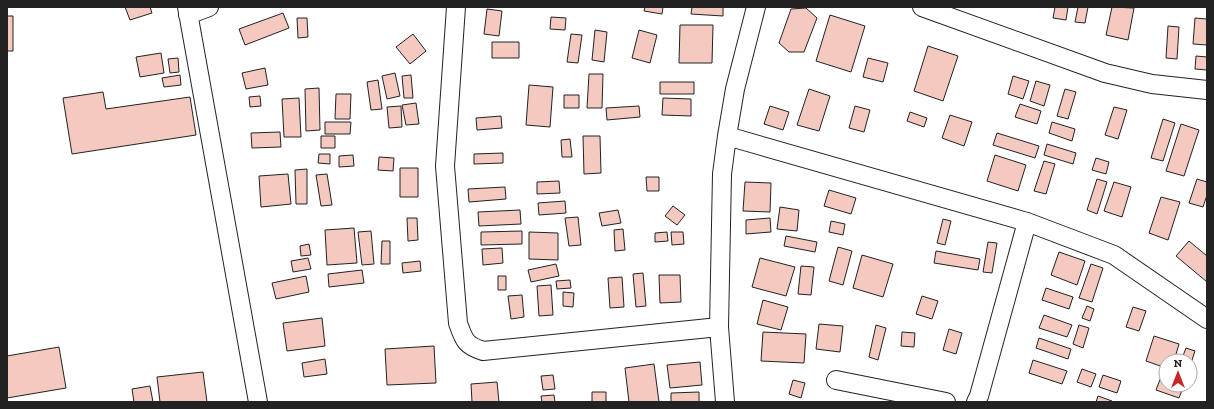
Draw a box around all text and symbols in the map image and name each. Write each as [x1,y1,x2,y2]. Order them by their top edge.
north arrow [1158,353,1198,393]
text: N [1174,357,1183,370]

